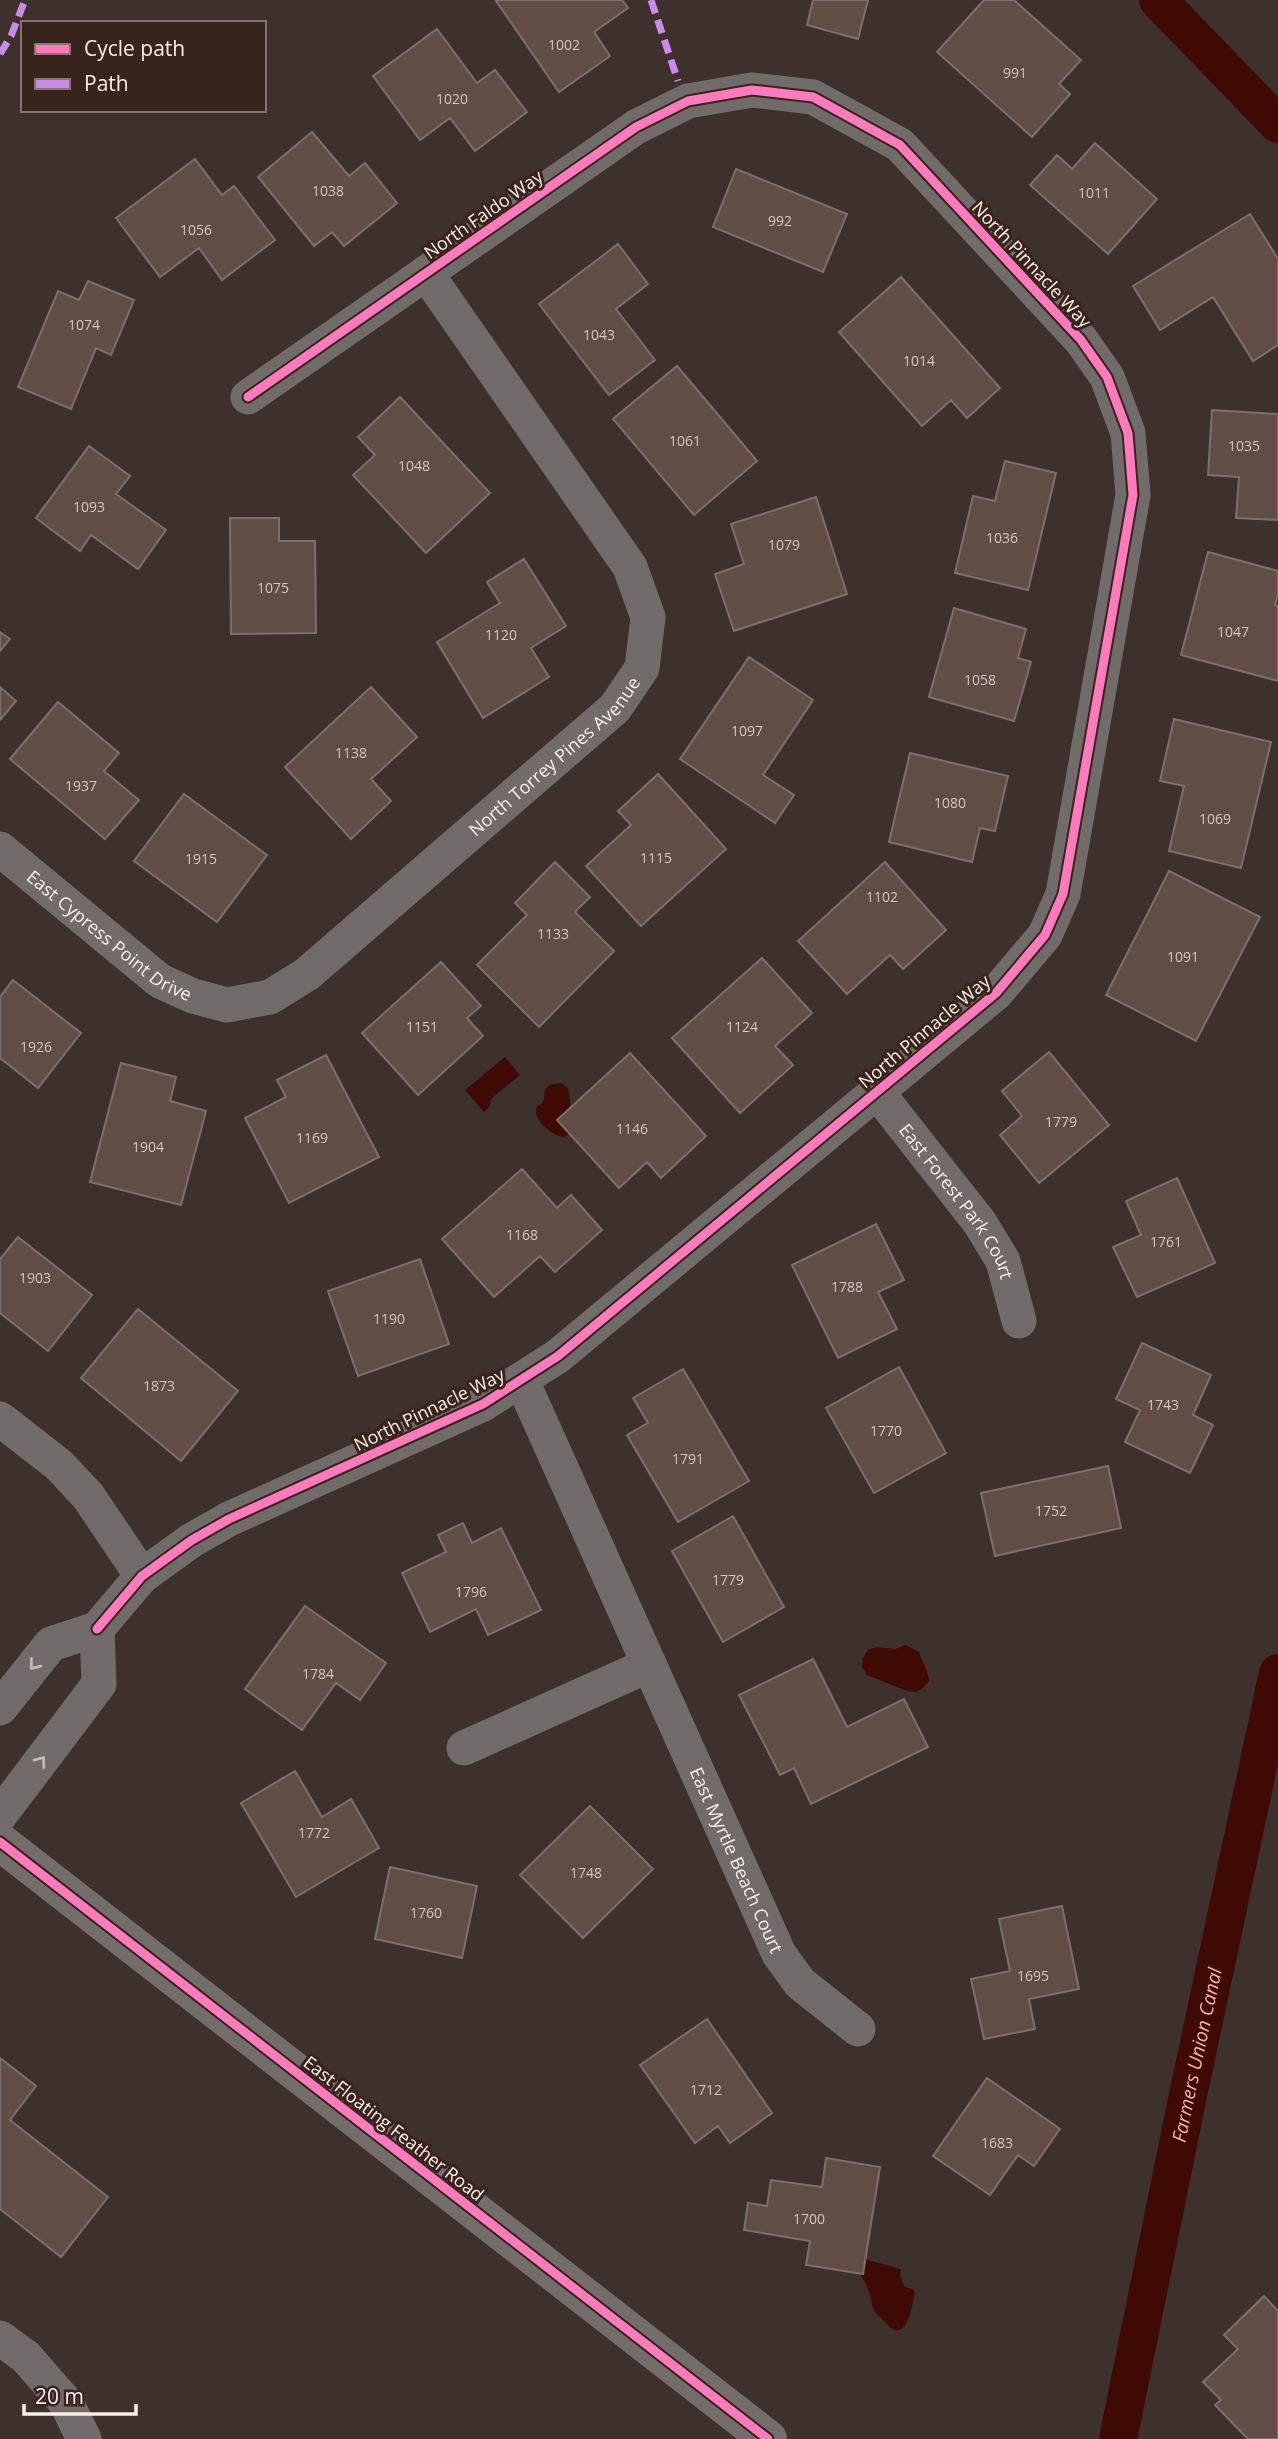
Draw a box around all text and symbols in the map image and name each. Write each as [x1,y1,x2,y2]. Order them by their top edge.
legend [21,21,266,112]
text: Cycle path [84,34,185,62]
house number: 1002 [548,35,580,54]
house number: 991 [1003,63,1027,82]
text: Path [84,69,129,97]
house number: 1020 [436,89,468,108]
street label: North Faldo Way [419,164,548,264]
house number: 1038 [312,181,344,200]
house number: 1011 [1078,183,1110,202]
street label: North Pinnacle Way [967,196,1098,333]
house number: 992 [768,211,792,230]
house number: 1056 [180,220,212,239]
house number: 1074 [68,315,100,334]
house number: 1043 [583,325,615,344]
house number: 1014 [903,351,935,370]
house number: 1061 [669,431,701,450]
house number: 1035 [1228,436,1260,455]
house number: 1048 [398,456,430,475]
house number: 1093 [73,497,105,516]
house number: 1036 [986,528,1018,547]
house number: 1079 [768,535,800,554]
house number: 1075 [257,578,289,597]
house number: 1047 [1217,622,1249,641]
house number: 1120 [485,625,517,644]
house number: 1058 [964,670,996,689]
street label: North Torrey Pines Avenue [463,672,645,841]
house number: 1097 [731,721,763,740]
house number: 1138 [335,743,367,762]
house number: 1937 [65,776,97,795]
house number: 1080 [934,793,966,812]
house number: 1069 [1199,809,1231,828]
house number: 1115 [640,848,672,867]
house number: 1915 [185,849,217,868]
street label: East Cypress Point Drive [22,864,196,1006]
house number: 1102 [866,887,898,906]
house number: 1133 [537,924,569,943]
house number: 1091 [1167,947,1199,966]
street label: North Pinnacle Way [853,968,996,1093]
house number: 1151 [406,1017,438,1036]
house number: 1124 [726,1017,758,1036]
house number: 1926 [20,1037,52,1056]
house number: 1779 [1045,1112,1077,1131]
street label: East Forest Park Court [894,1118,1019,1282]
house number: 1146 [616,1119,648,1138]
house number: 1169 [296,1128,328,1147]
house number: 1904 [132,1137,164,1156]
house number: 1168 [506,1225,538,1244]
house number: 1761 [1150,1232,1182,1251]
house number: 1903 [19,1268,51,1287]
house number: 1788 [831,1277,863,1296]
house number: 1190 [373,1309,405,1328]
street label: North Pinnacle Way [350,1362,509,1456]
house number: 1873 [143,1376,175,1395]
house number: 1743 [1147,1395,1179,1414]
house number: 1770 [870,1421,902,1440]
house number: 1791 [672,1449,704,1468]
house number: 1752 [1035,1501,1067,1520]
house number: 1779 [712,1570,744,1589]
house number: 1796 [455,1582,487,1601]
one-way arrow [29,1658,42,1670]
house number: 1784 [302,1664,334,1683]
one-way arrow [33,1756,45,1768]
street label: East Myrtle Beach Court [685,1763,789,1957]
house number: 1772 [298,1823,330,1842]
house number: 1748 [570,1863,602,1882]
house number: 1760 [410,1903,442,1922]
water label: Farmers Union Canal [1166,1964,1228,2145]
house number: 1695 [1017,1966,1049,1985]
street label: East Floating Feather Road [299,2050,489,2206]
house number: 1712 [690,2080,722,2099]
house number: 1683 [981,2133,1013,2152]
house number: 1700 [793,2209,825,2228]
scale bar [24,2372,136,2416]
text: 20 m [35,2382,84,2410]

